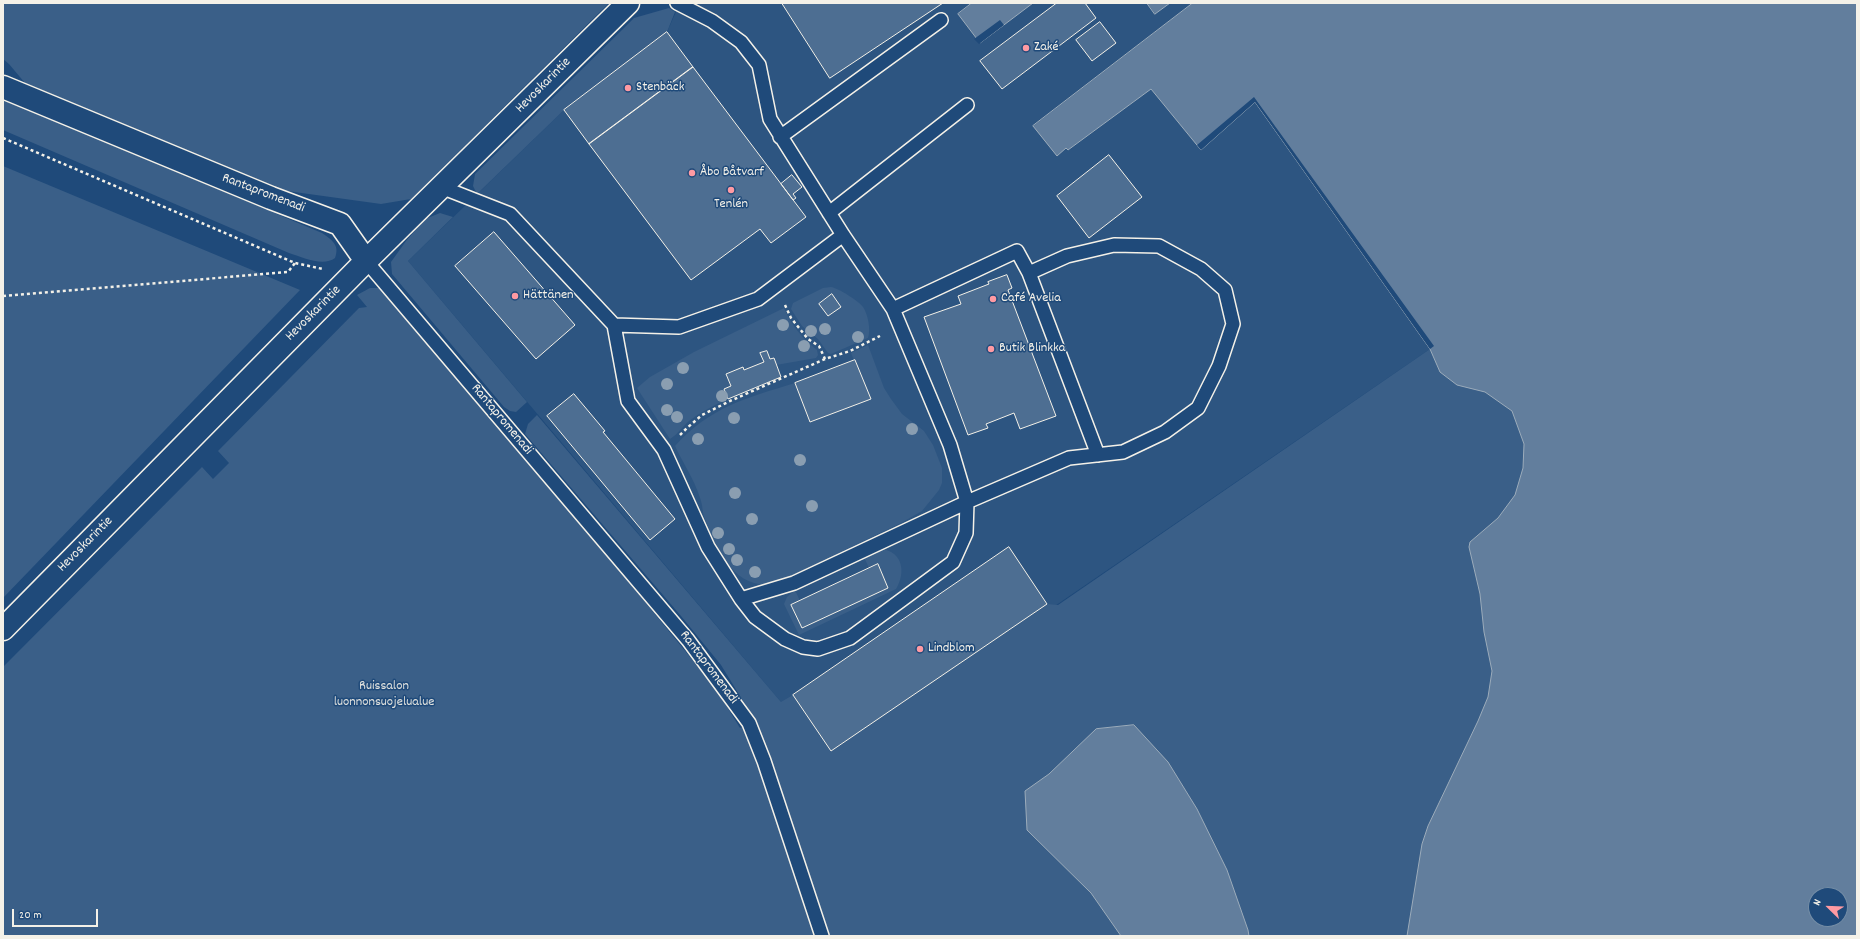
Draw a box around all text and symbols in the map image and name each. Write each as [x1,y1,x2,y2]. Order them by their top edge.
place label: Zaké [1034,40,1059,56]
marker: Zaké [1021,43,1031,53]
street label: Hevoskarintie [513,55,575,117]
place label: Stenbäck [636,80,684,96]
marker: Stenbäck [623,83,633,93]
place label: Åbo Båtvarf [700,165,764,181]
marker: Åbo Båtvarf [687,168,697,178]
street label: Rantapromenadi [219,170,307,218]
marker: Tenlén [726,185,736,195]
place label: Tenlén [714,197,748,213]
street label: Hevoskarintie [283,283,345,345]
place label: Hättänen [523,288,574,304]
marker: Hättänen [510,291,520,301]
place label: Café Avelia [1001,291,1061,307]
marker: Café Avelia [988,294,998,304]
place label: Butik Blinkka [999,341,1065,357]
marker: Butik Blinkka [986,344,996,354]
street label: Rantapromenadi [466,381,536,459]
street label: Hevoskarintie [55,514,117,576]
street label: Rantapromenadi [675,628,741,708]
place label: Lindblom [928,641,975,657]
marker: Lindblom [915,644,925,654]
park label: Ruissalon luonnonsuojelualue [334,679,434,712]
north arrow [1808,887,1848,927]
text: N [1809,897,1826,908]
scale bar [14,901,100,927]
text: 20 m [19,907,42,924]

